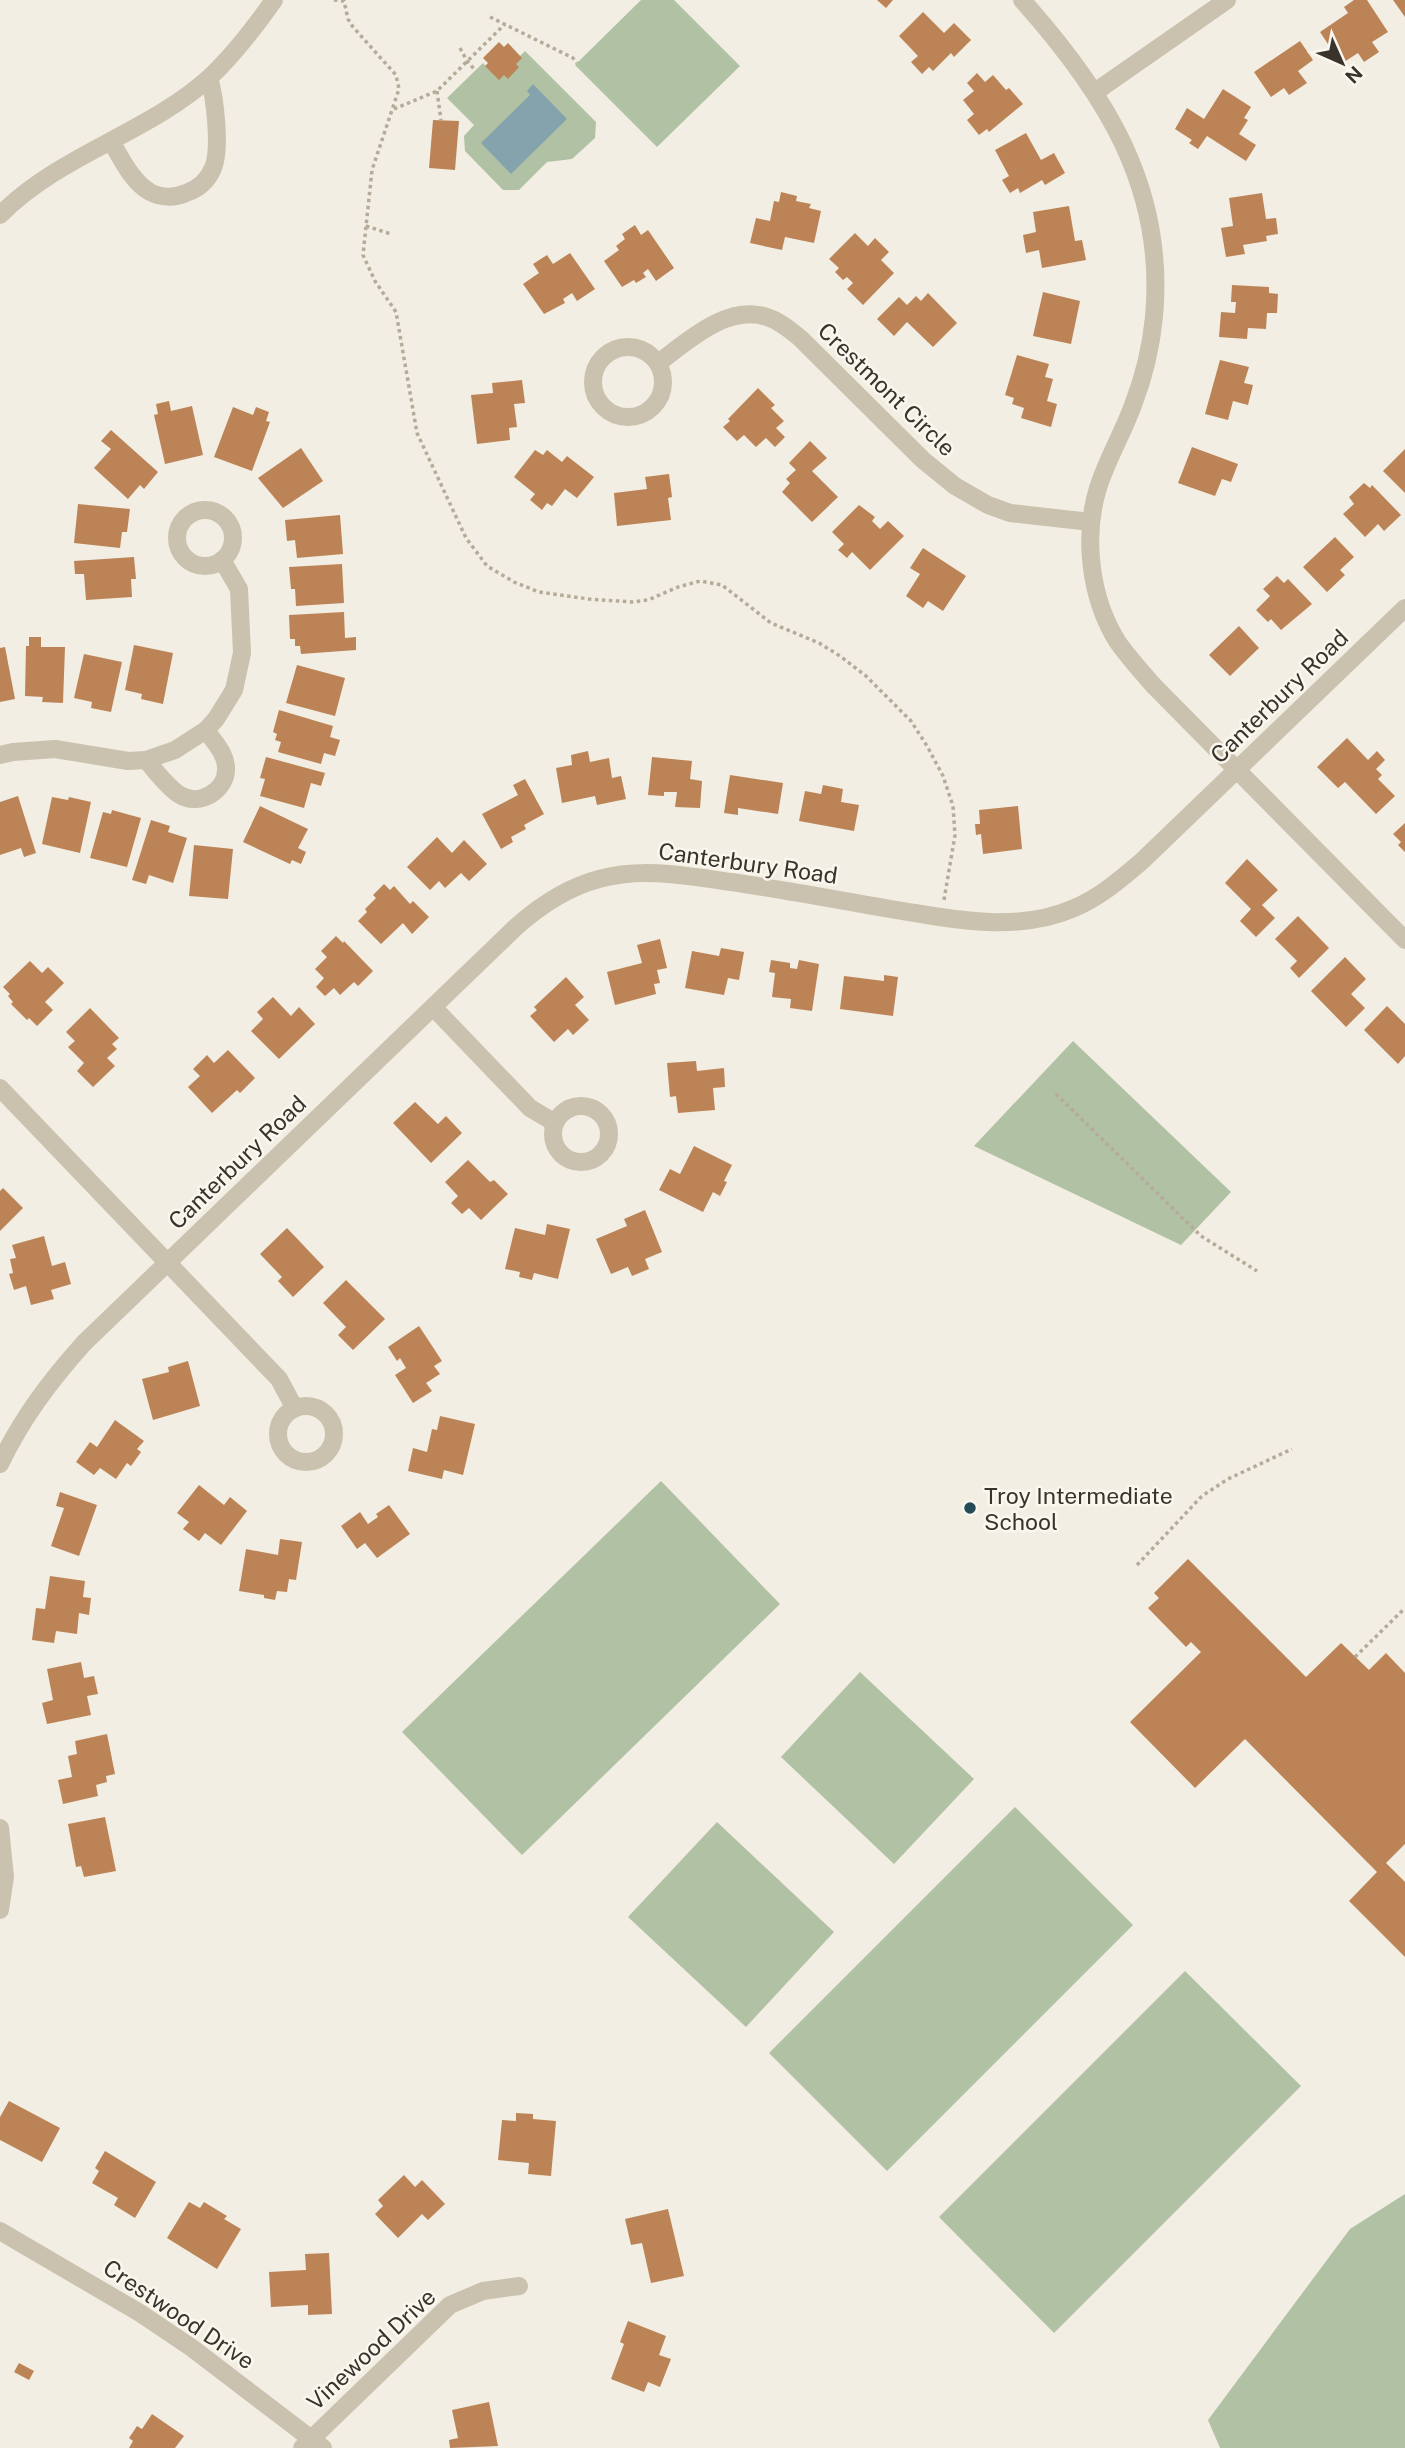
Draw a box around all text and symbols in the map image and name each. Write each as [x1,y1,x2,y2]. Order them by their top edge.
north arrow [1307,28,1377,98]
text: N [1341,62,1367,88]
street label: Crestmont Circle [813,317,961,461]
street label: Canterbury Road [1205,624,1353,768]
street label: Canterbury Road [657,837,839,889]
street label: Canterbury Road [163,1090,311,1234]
place label: Troy Intermediate School [984,1482,1173,1535]
marker: Troy Intermediate School [962,1500,978,1516]
street label: Crestwood Drive [99,2254,259,2374]
street label: Vinewood Drive [301,2283,441,2415]

